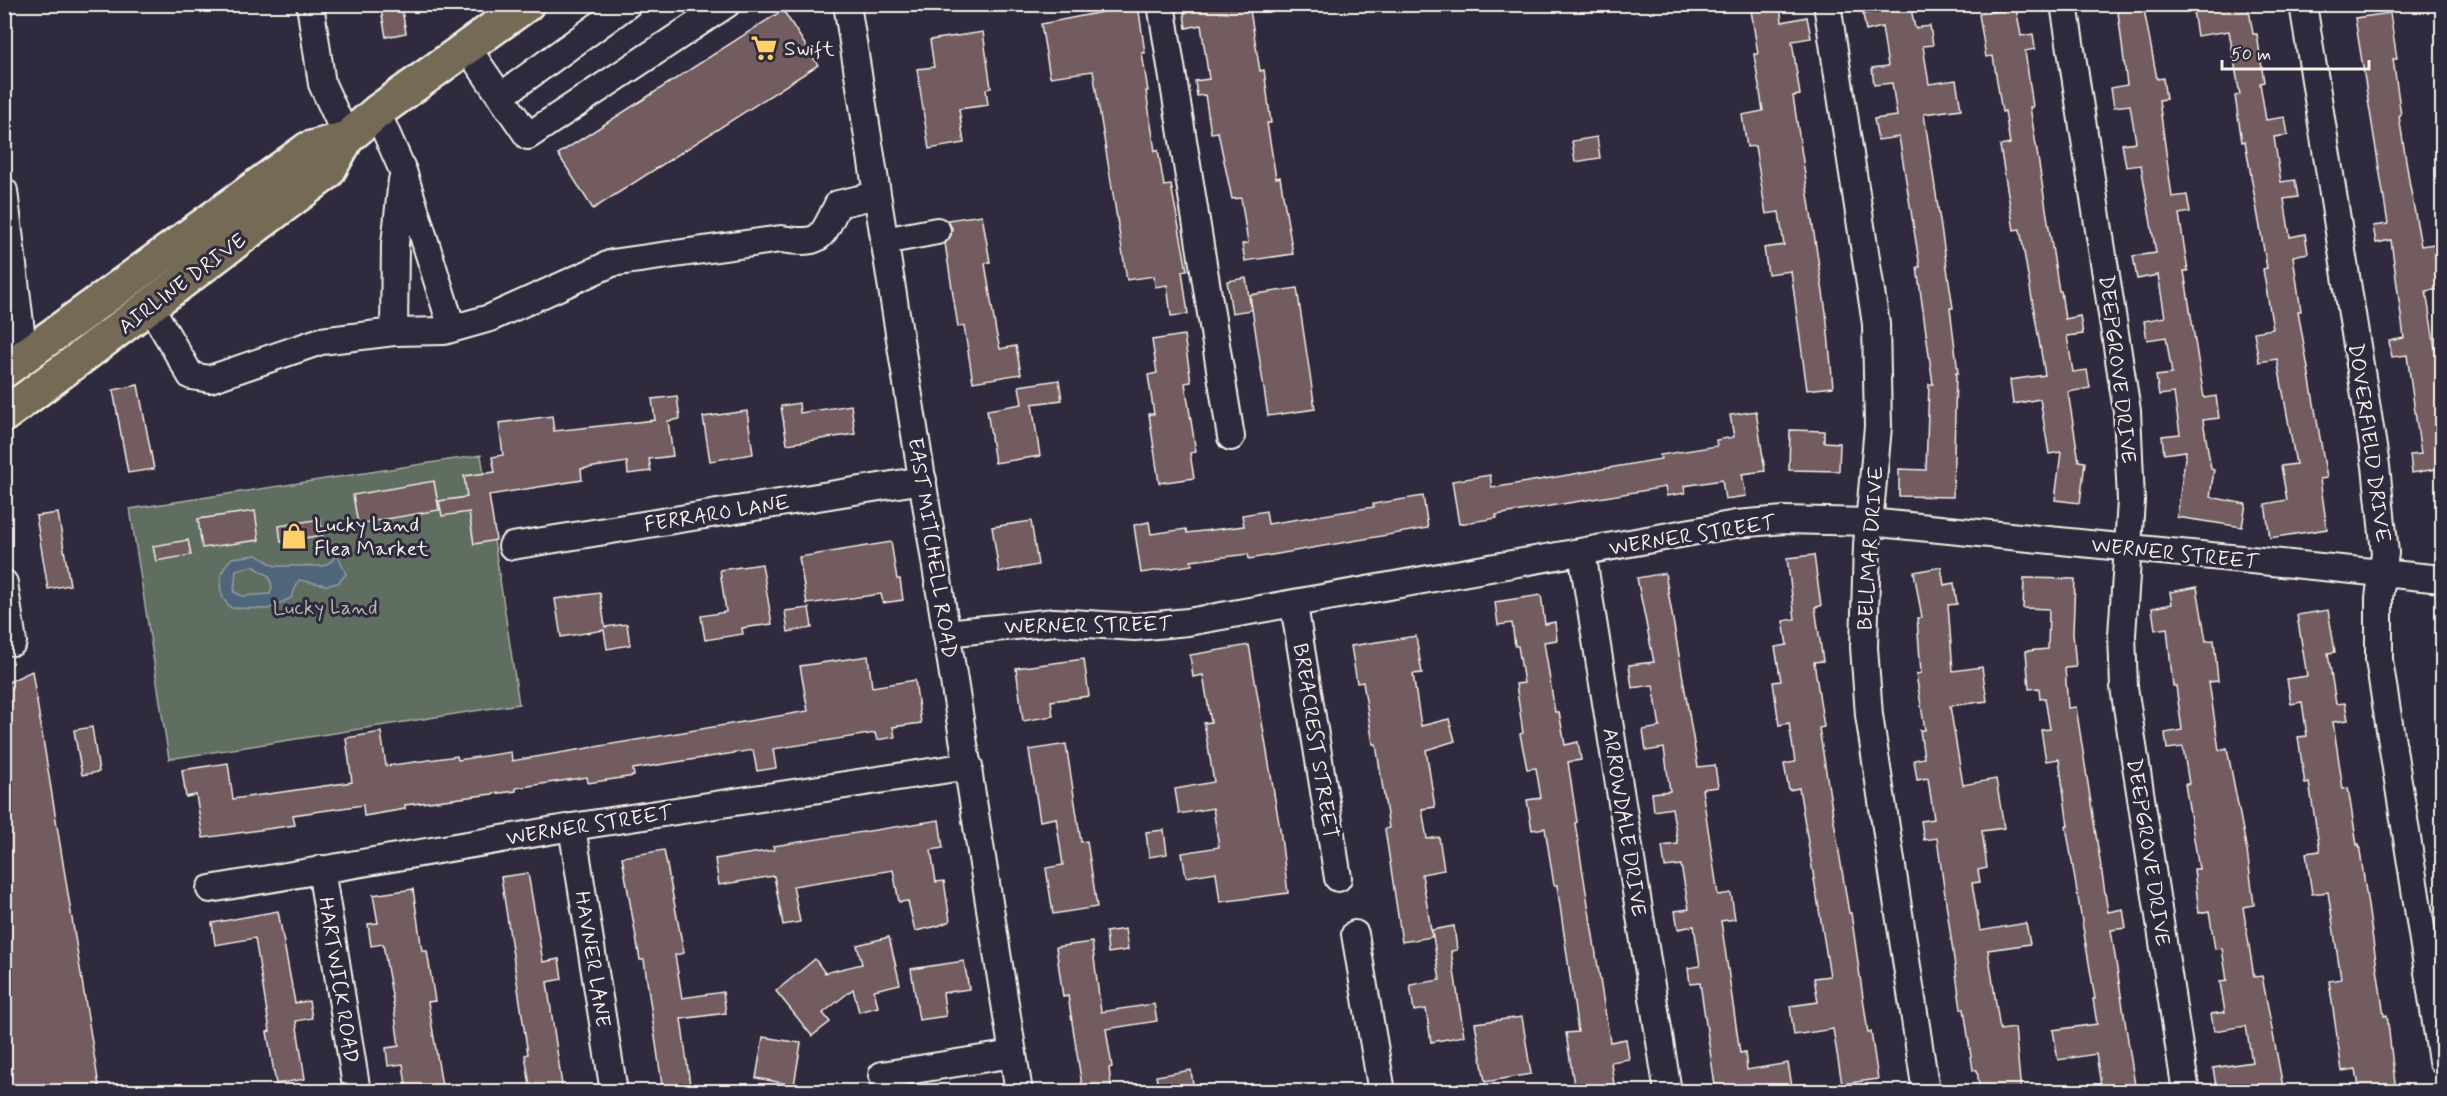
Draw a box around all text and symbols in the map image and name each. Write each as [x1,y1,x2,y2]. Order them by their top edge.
supermarket icon: Swift [749,33,779,63]
scale bar [2222,33,2369,71]
place label: Swift [784,35,835,63]
text: 50 m [2231,43,2271,67]
street label: AIRLINE DRIVE [113,226,252,341]
street label: DEEPGROVE DRIVE [2092,273,2142,465]
street label: DOVERFIELD DRIVE [2341,342,2397,545]
street label: EAST MITCHELL ROAD [901,436,963,661]
street label: BELLMAR DRIVE [1851,465,1891,631]
street label: FERRARO LANE [642,489,792,539]
street label: WERNER STREET [1607,509,1778,563]
place label: Lucky Land Flea Market [314,511,429,563]
shop icon: Lucky Land Flea Market [279,521,309,551]
street label: WERNER STREET [2090,531,2261,577]
park label: Lucky Land [272,594,378,622]
street label: WERNER STREET [1004,611,1173,641]
street label: BREACREST STREET [1286,641,1344,841]
street label: ARROWDALE DRIVE [1595,726,1653,918]
street label: DEEPGROVE DRIVE [2119,756,2177,948]
street label: WERNER STREET [504,799,675,853]
street label: HAVNER LANE [567,889,617,1029]
street label: HARTWICK ROAD [311,895,365,1065]

